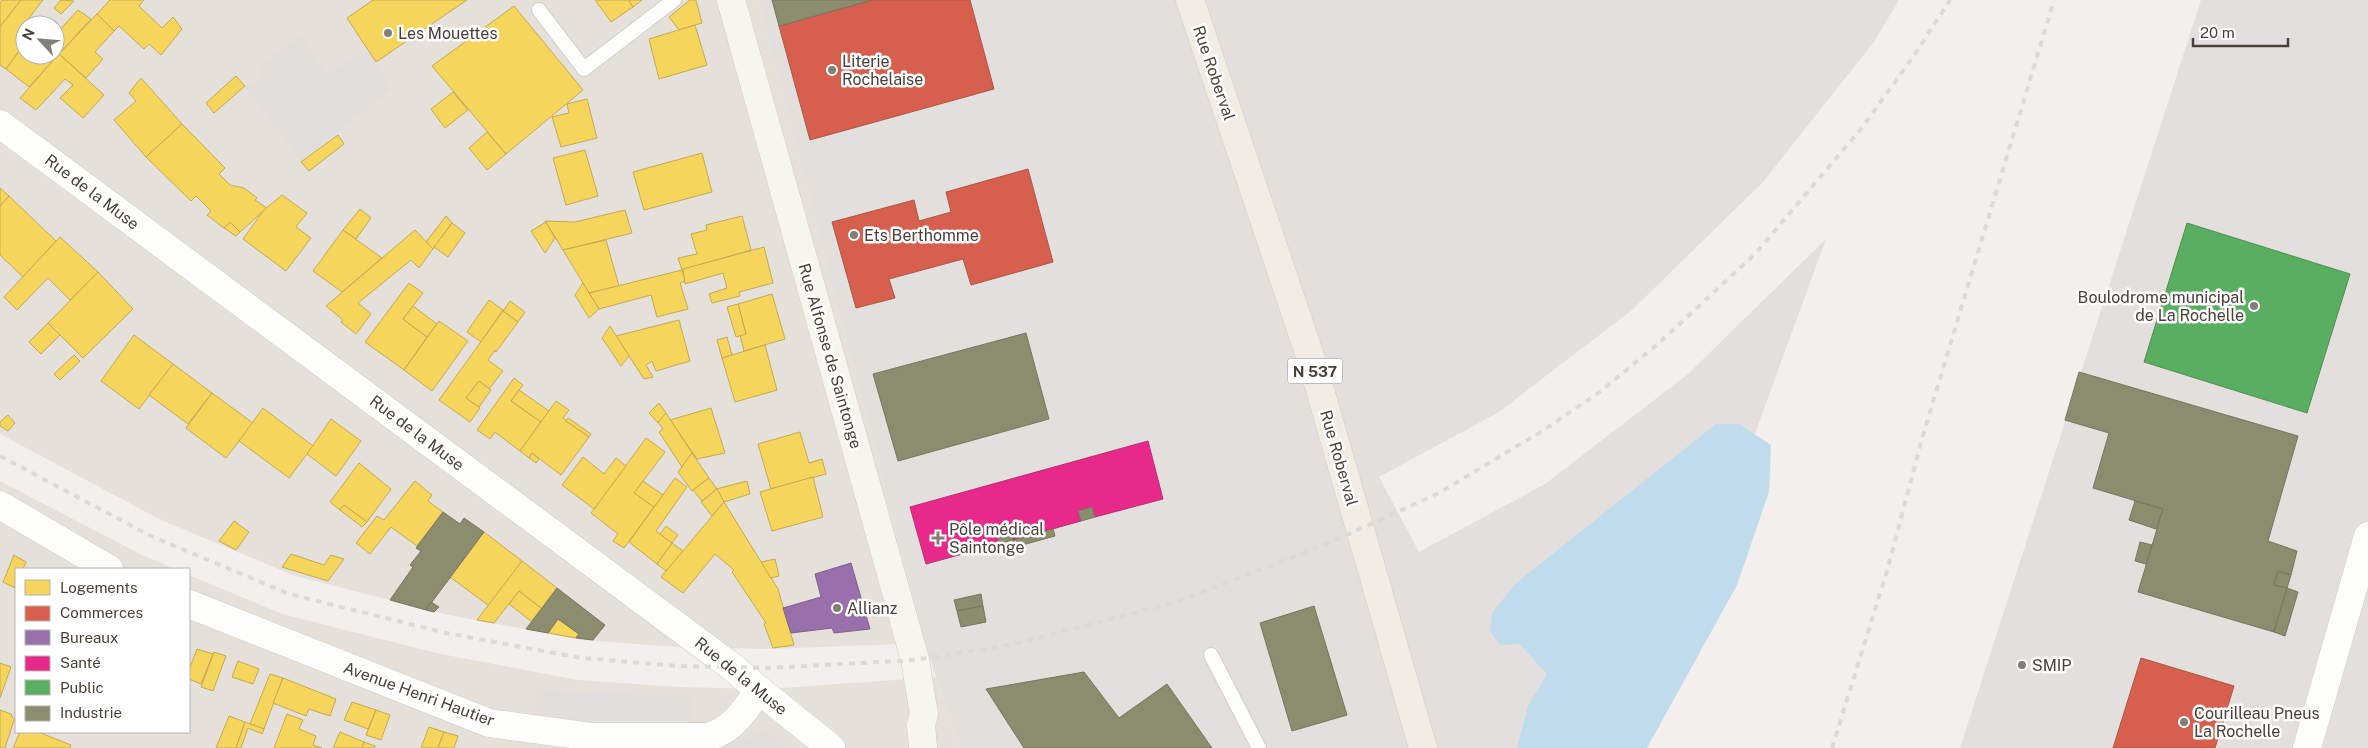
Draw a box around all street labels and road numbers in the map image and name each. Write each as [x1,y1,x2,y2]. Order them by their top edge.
street label: Rue Roberval [1189,23,1239,123]
street label: Rue de la Muse [41,150,143,234]
street label: Rue Alfonse de Saintonge [794,261,866,451]
road number: N 537 [1288,358,1342,384]
street label: Rue de la Muse [366,391,468,475]
street label: Rue Roberval [1316,408,1362,508]
street label: Rue de la Muse [691,633,791,719]
street label: Avenue Henri Hautier [341,658,497,730]

